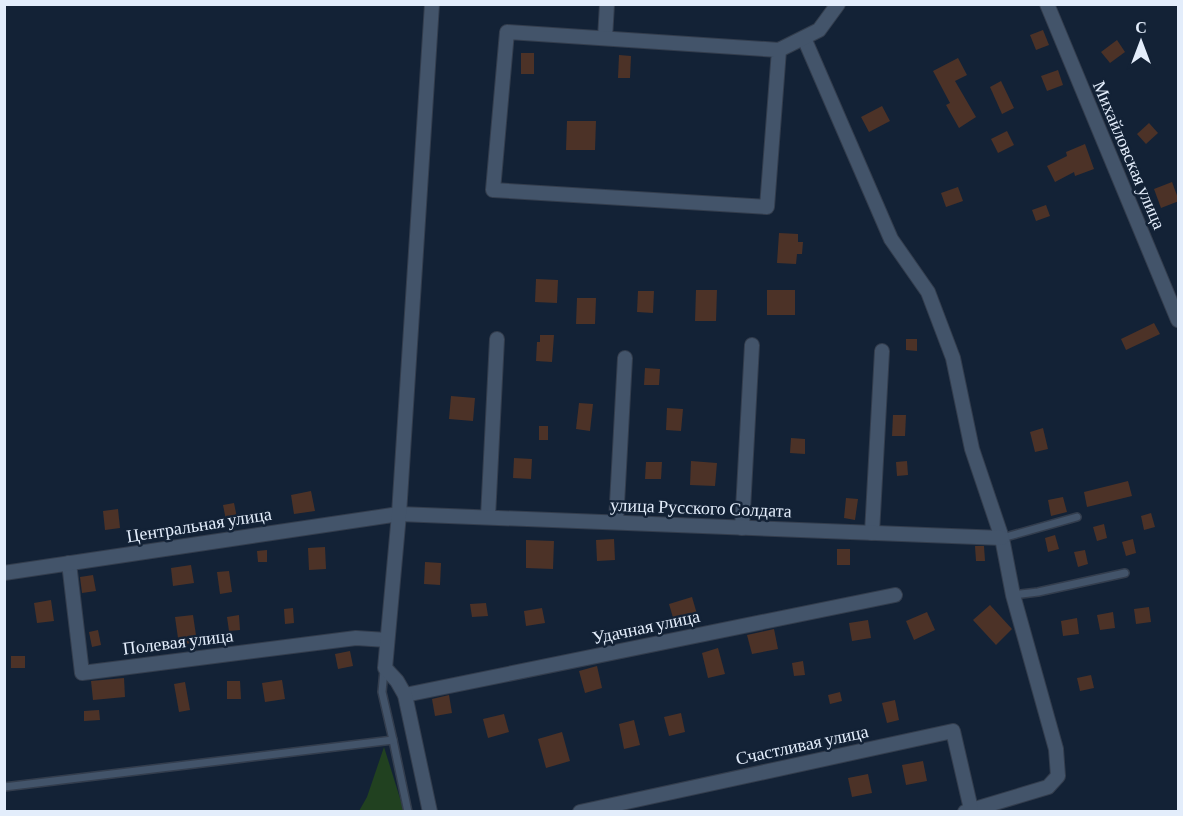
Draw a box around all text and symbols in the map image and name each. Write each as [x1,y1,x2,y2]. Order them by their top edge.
north arrow [1111,12,1171,72]
text: С [1135,19,1147,36]
street label: Михайловская улица [1089,78,1169,232]
street label: улица Русского Солдата [610,495,792,521]
street label: Центральная улица [125,504,273,546]
street label: Удачная улица [590,606,702,648]
street label: Полевая улица [122,625,234,659]
street label: Счастливая улица [734,721,870,769]

